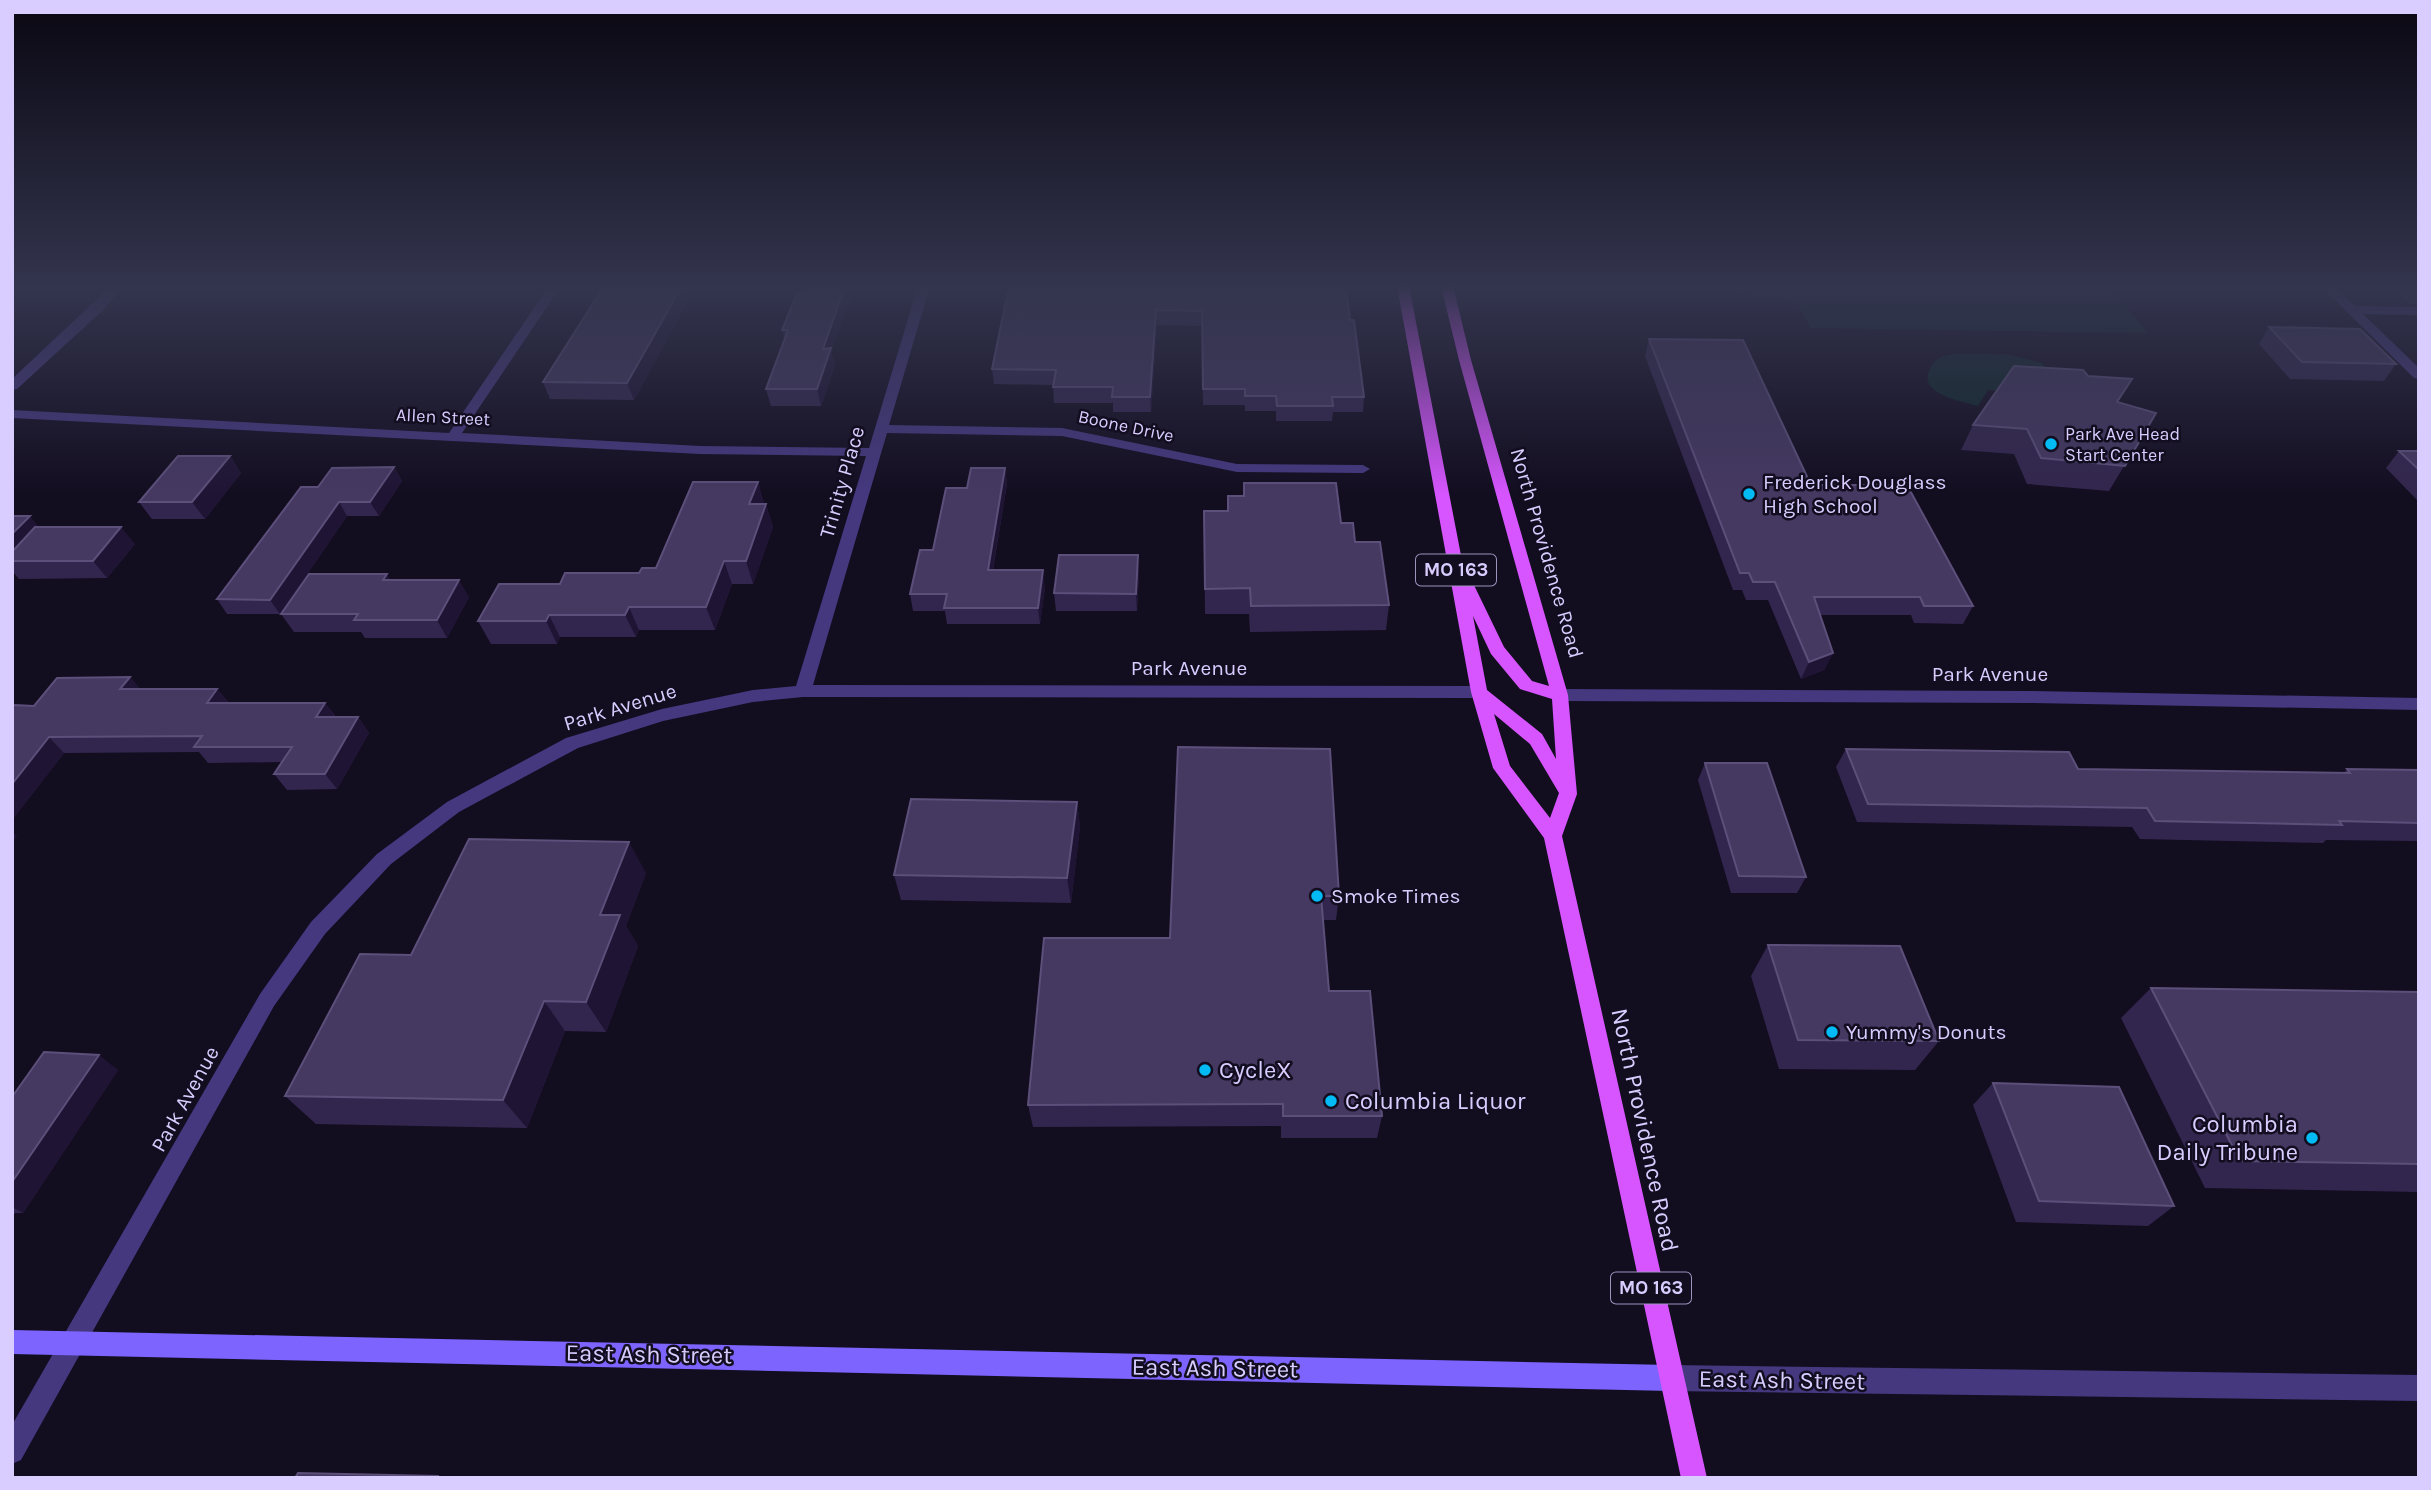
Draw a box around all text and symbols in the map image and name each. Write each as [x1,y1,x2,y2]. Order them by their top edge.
street label: Allen Street [395,404,491,430]
street label: Boone Drive [1076,405,1176,447]
street label: Trinity Place [815,423,869,541]
place label: Park Ave Head Start Center [2065,423,2180,466]
marker: Park Ave Head Start Center [2043,436,2059,452]
street label: North Providence Road [1506,445,1588,661]
place label: Frederick Douglass High School [1763,470,1947,518]
marker: Frederick Douglass High School [1741,486,1757,502]
road number: MO 163 [1416,554,1496,586]
street label: Park Avenue [1131,656,1247,680]
street label: Park Avenue [1932,662,2048,686]
street label: Park Avenue [561,678,679,736]
place label: Smoke Times [1331,884,1461,908]
marker: Smoke Times [1309,888,1325,904]
street label: North Providence Road [1605,1006,1685,1254]
place label: Yummy's Donuts [1846,1020,2006,1044]
marker: Yummy's Donuts [1824,1024,1840,1040]
street label: Park Avenue [146,1042,224,1156]
place label: CycleX [1219,1056,1292,1084]
marker: CycleX [1197,1062,1213,1078]
place label: Columbia Liquor [1345,1087,1526,1115]
marker: Columbia Liquor [1323,1093,1339,1109]
place label: Columbia Daily Tribune [2157,1110,2298,1166]
marker: Columbia Daily Tribune [2304,1130,2320,1146]
road number: MO 163 [1611,1272,1691,1304]
street label: East Ash Street [566,1339,732,1369]
street label: East Ash Street [1132,1353,1298,1383]
street label: East Ash Street [1699,1365,1865,1395]

